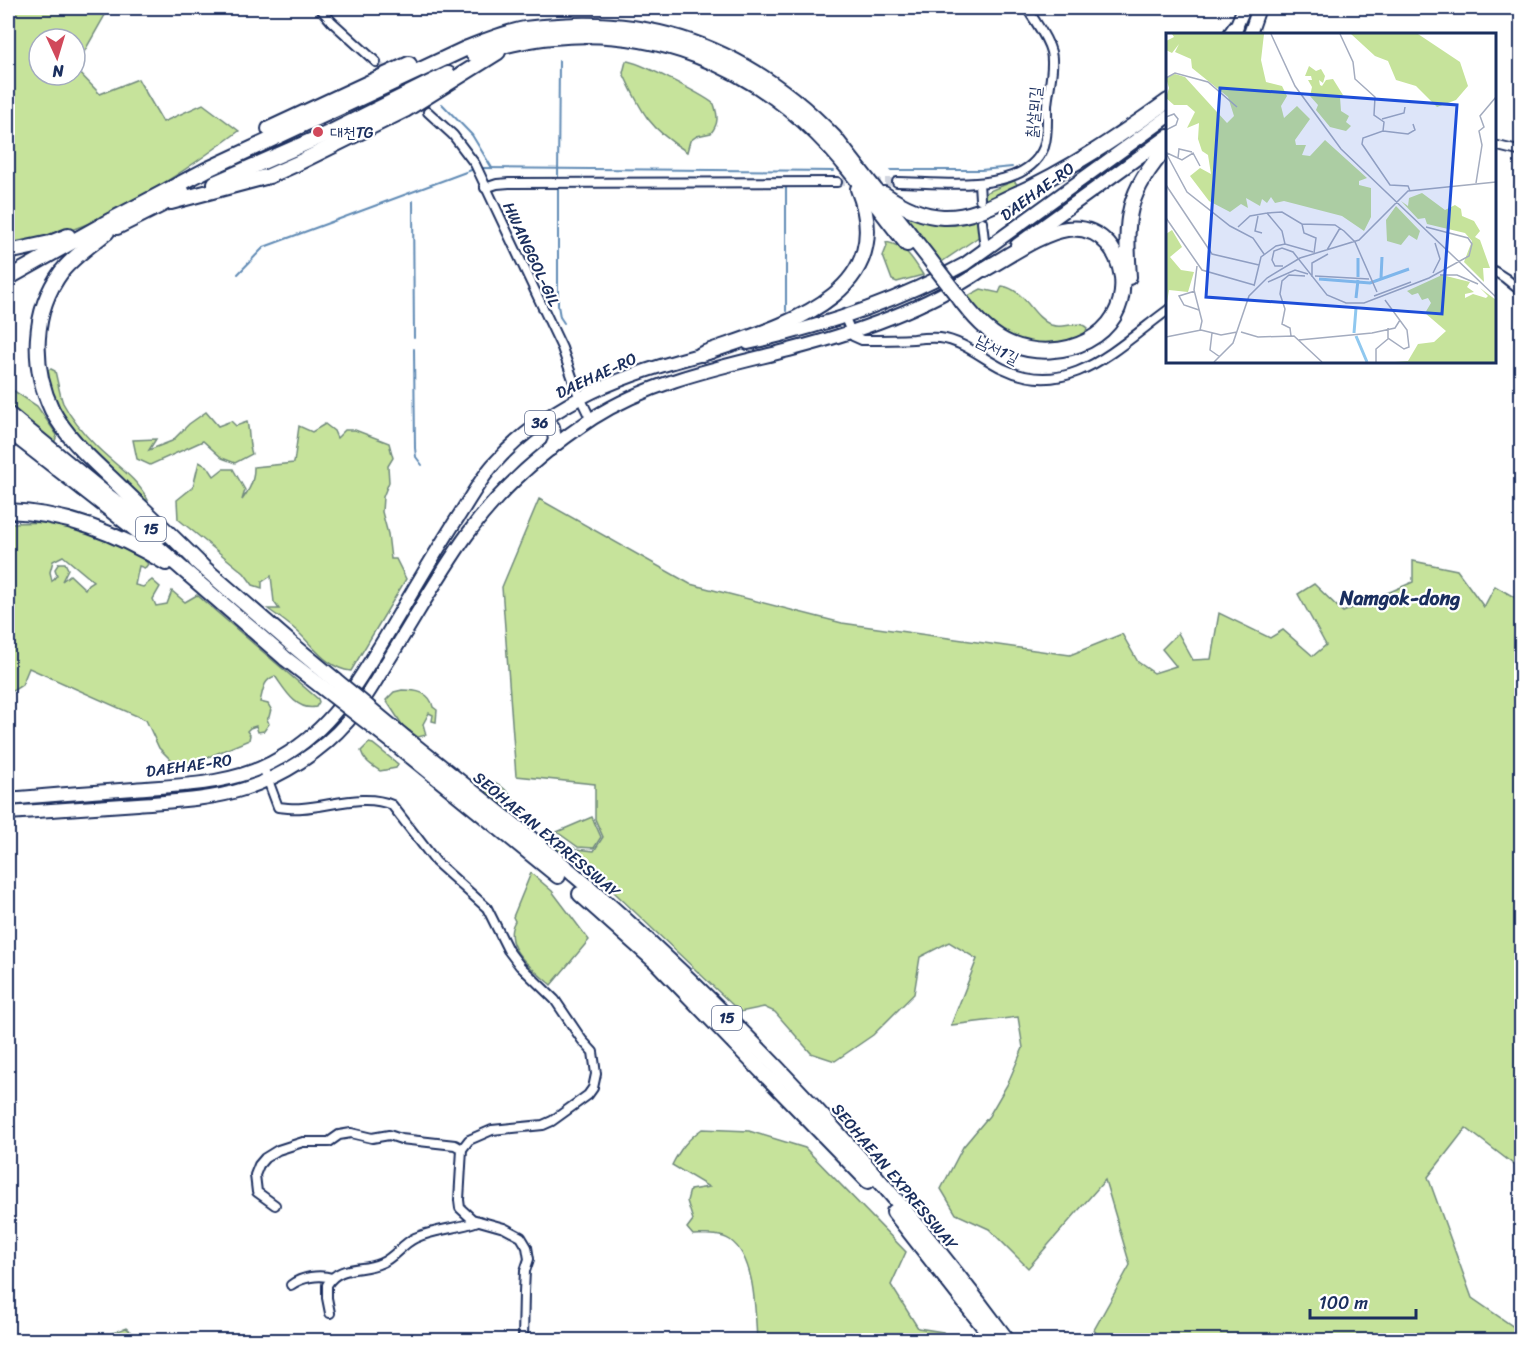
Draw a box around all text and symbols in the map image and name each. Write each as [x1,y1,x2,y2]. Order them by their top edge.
north arrow [27,27,87,87]
inset map [1166,33,1496,363]
text: N [51,57,66,86]
street label: 칡살뫼길 [1017,85,1050,139]
place label: 대천TG [330,118,374,147]
marker: 대천TG [311,125,325,139]
street label: DAEHAE-RO [994,154,1081,229]
street label: HWANGGOL-GIL [495,197,569,312]
street label: 남서1길 [971,326,1025,373]
street label: DAEHAE-RO [551,344,642,407]
road number: 36 [525,411,555,435]
road number: 15 [136,517,166,541]
district label: Namgok-dong [1339,581,1460,616]
street label: DAEHAE-RO [144,745,234,786]
street label: SEOHAEAN EXPRESSWAY [466,764,628,906]
road number: 15 [712,1006,742,1030]
street label: SEOHAEAN EXPRESSWAY [824,1096,966,1257]
scale bar [1310,1282,1416,1320]
text: 100 m [1319,1287,1368,1319]

